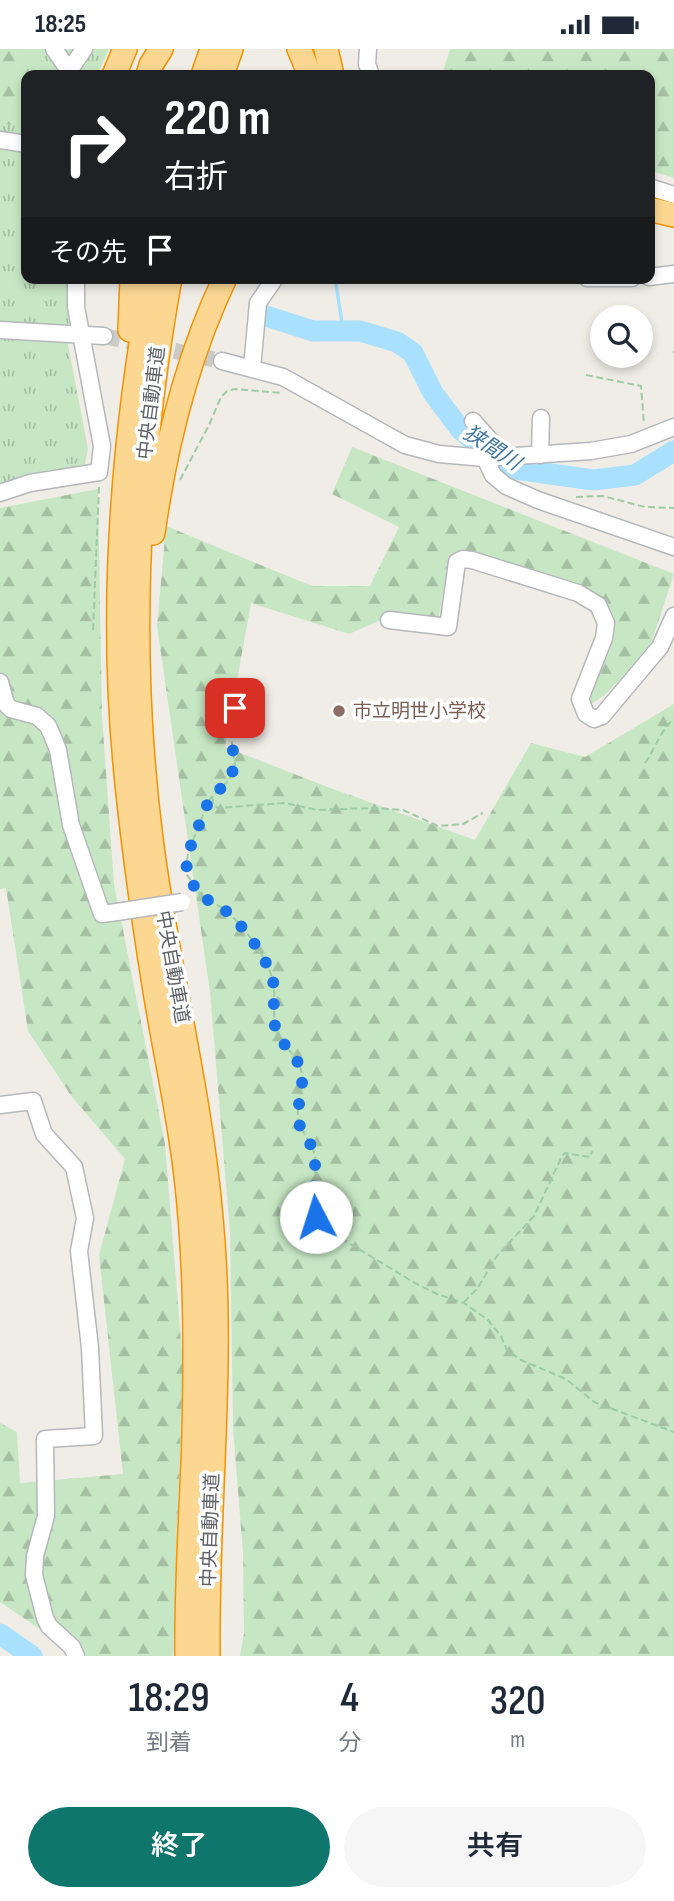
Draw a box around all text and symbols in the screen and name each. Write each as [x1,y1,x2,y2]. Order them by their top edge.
text: 18:25 [35,9,86,40]
text: 220 m [164,90,270,149]
icon: right [49,98,140,189]
text: 右折 [164,158,228,197]
icon: arrive [141,231,179,269]
text: その先 [49,238,127,269]
map controls [590,305,653,368]
button: search [590,305,653,368]
street label: 中央自動車道 [134,345,170,461]
water label: 狭間川 [459,420,527,477]
pin [205,678,265,738]
icon: arrive [216,689,254,727]
place label: 市立明世小学校 [353,700,486,723]
marker: 市立明世小学校 [331,703,347,719]
street label: 中央自動車道 [151,909,193,1025]
position arrow [279,1180,353,1254]
street label: 中央自動車道 [198,1473,224,1587]
text: 18:29 [129,1673,210,1724]
text: 4 [340,1673,359,1724]
text: 320 [490,1676,545,1727]
text: m [510,1726,525,1754]
text: 到着 [146,1729,192,1757]
text: 分 [338,1729,361,1757]
button: 終了 [28,1807,330,1887]
button: 共有 [344,1807,646,1887]

